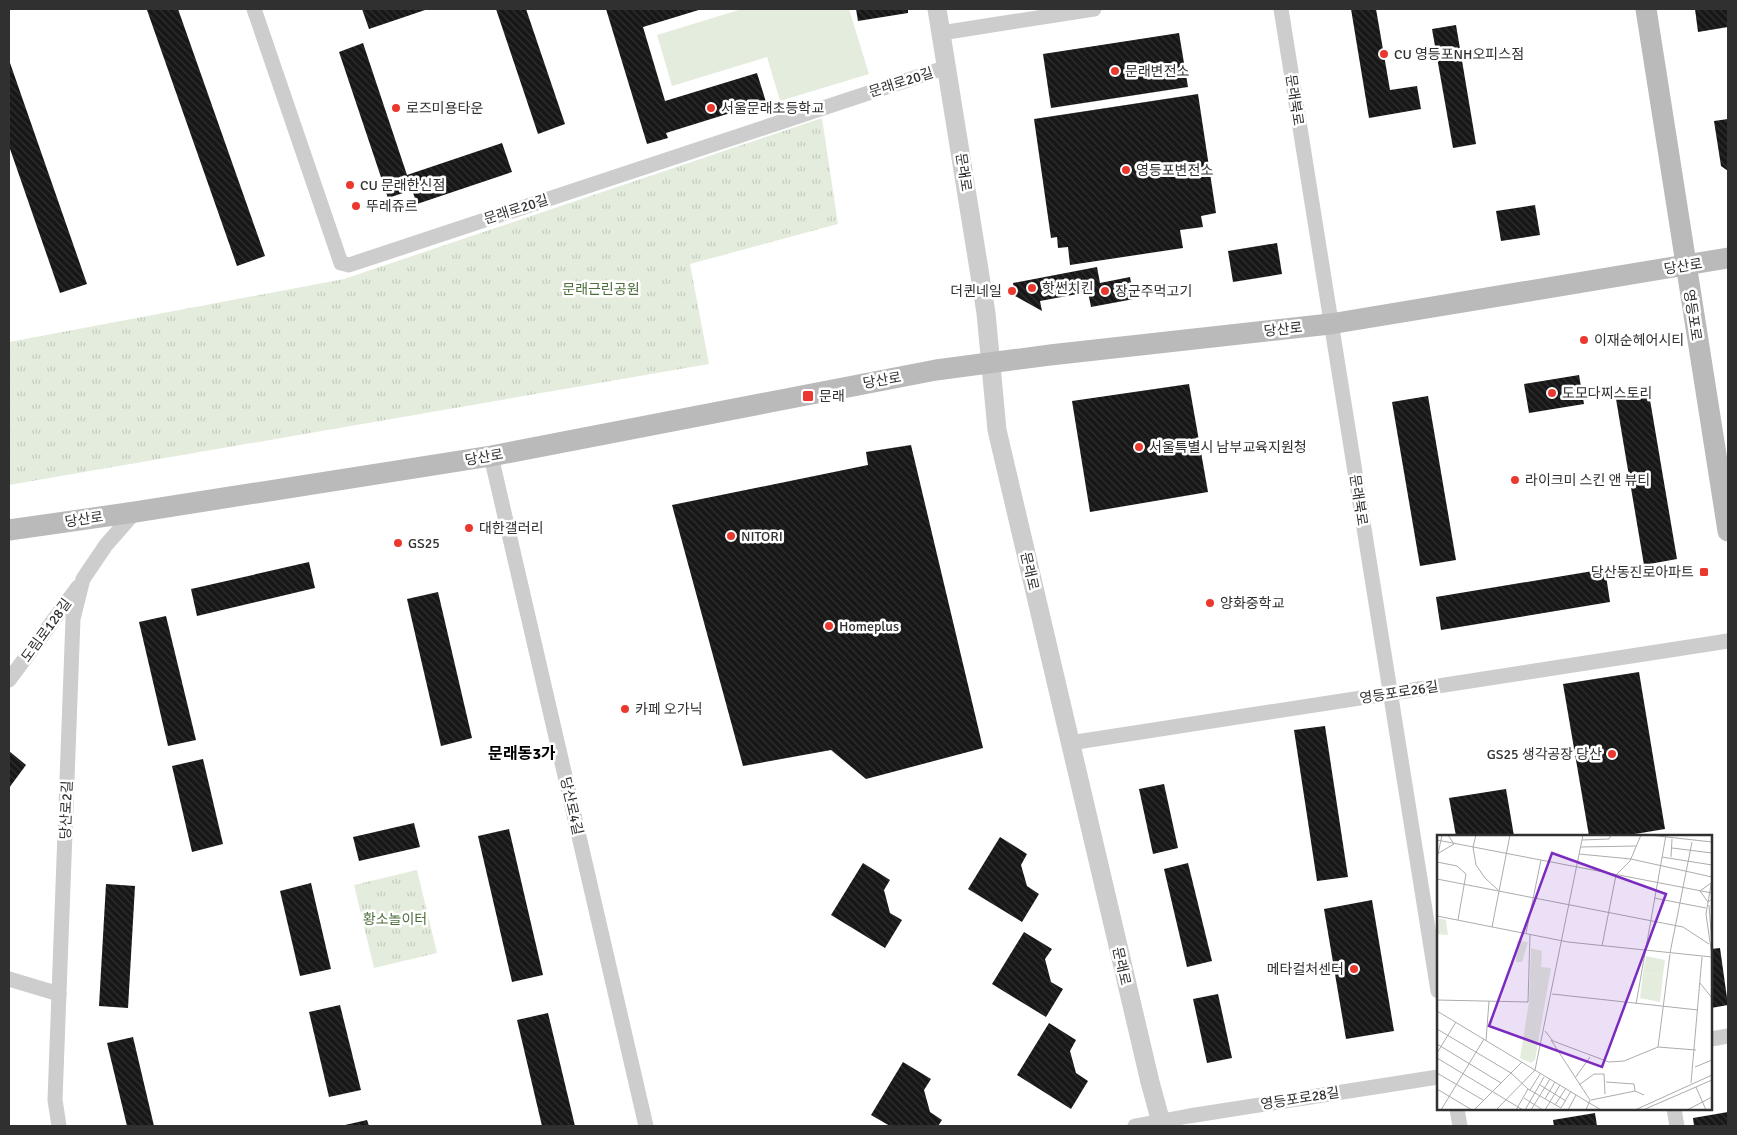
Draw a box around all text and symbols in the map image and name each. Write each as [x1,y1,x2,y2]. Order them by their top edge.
place label: CU 영등포NH오피스점 [1394,46,1524,63]
marker: CU 영등포NH오피스점 [1378,48,1390,60]
place label: 문래변전소 [1125,63,1190,80]
street label: 문래로20길 [867,64,935,101]
marker: 문래변전소 [1109,65,1121,77]
street label: 문래북로 [1282,73,1307,127]
place label: 로즈미용타운 [406,100,483,117]
place label: 서울문래초등학교 [721,100,824,117]
marker: 로즈미용타운 [390,102,402,114]
marker: 서울문래초등학교 [705,102,717,114]
street label: 문래로 [952,152,975,193]
place label: 영등포변전소 [1136,162,1213,179]
marker: 영등포변전소 [1120,164,1132,176]
place label: CU 문래한신점 [360,177,445,194]
marker: CU 문래한신점 [344,179,356,191]
street label: 문래로20길 [482,191,550,228]
place label: 뚜레쥬르 [366,198,418,215]
marker: 뚜레쥬르 [350,200,362,212]
street label: 당산로 [1663,255,1704,278]
place label: 핫썬치킨 [1042,280,1094,297]
park label: 문래근린공원 [562,281,640,298]
marker: 핫썬치킨 [1026,282,1038,294]
place label: 더퀸네일 [950,283,1002,300]
place label: 장군주먹고기 [1115,283,1192,300]
marker: 더퀸네일 [1006,285,1018,297]
marker: 장군주먹고기 [1099,285,1111,297]
street label: 영등포로 [1680,288,1705,342]
street label: 당산로 [1263,319,1303,340]
place label: 이재순헤어시티 [1594,332,1684,349]
marker: 이재순헤어시티 [1578,334,1590,346]
street label: 당산로 [862,369,903,392]
place label: 도모다찌스토리 [1562,385,1652,402]
marker: 도모다찌스토리 [1546,387,1558,399]
place label: 문래 [819,388,845,405]
marker: 문래 [801,389,815,403]
place label: 서울특별시 남부교육지원청 [1149,439,1307,456]
marker: 서울특별시 남부교육지원청 [1133,441,1145,453]
street label: 당산로 [464,446,505,469]
place label: 라이크미 스킨 앤 뷰티 [1525,472,1650,489]
street label: 문래북로 [1346,473,1371,527]
marker: 라이크미 스킨 앤 뷰티 [1509,474,1521,486]
street label: 당산로 [64,508,105,531]
place label: 대한갤러리 [479,520,543,537]
marker: 대한갤러리 [463,522,475,534]
place label: NITORI [741,528,783,545]
marker: NITORI [725,530,737,542]
place label: GS25 [408,535,440,552]
marker: GS25 [392,537,404,549]
street label: 문래로 [1017,550,1042,592]
place label: 당산동진로아파트 [1591,564,1694,581]
marker: 당산동진로아파트 [1698,566,1710,578]
street label: 도림로128길 [18,595,75,665]
place label: 양화중학교 [1220,595,1285,612]
marker: 양화중학교 [1204,597,1216,609]
place label: Homeplus [839,618,899,635]
marker: Homeplus [823,620,835,632]
street label: 영등포로26길 [1358,678,1440,707]
place label: 카페 오가닉 [635,701,702,718]
marker: 카페 오가닉 [619,703,631,715]
district label: 문래동3가 [488,744,556,764]
place label: GS25 생각공장 당산 [1487,746,1602,763]
marker: GS25 생각공장 당산 [1606,748,1618,760]
street label: 당산로4길 [557,775,586,837]
street label: 당산로2길 [57,780,76,840]
inset map [1437,835,1712,1110]
park label: 황소놀이터 [363,911,427,928]
street label: 문래로 [1109,945,1134,987]
place label: 메타컬처센터 [1267,961,1344,978]
marker: 메타컬처센터 [1348,963,1360,975]
street label: 영등포로28길 [1259,1084,1341,1113]

